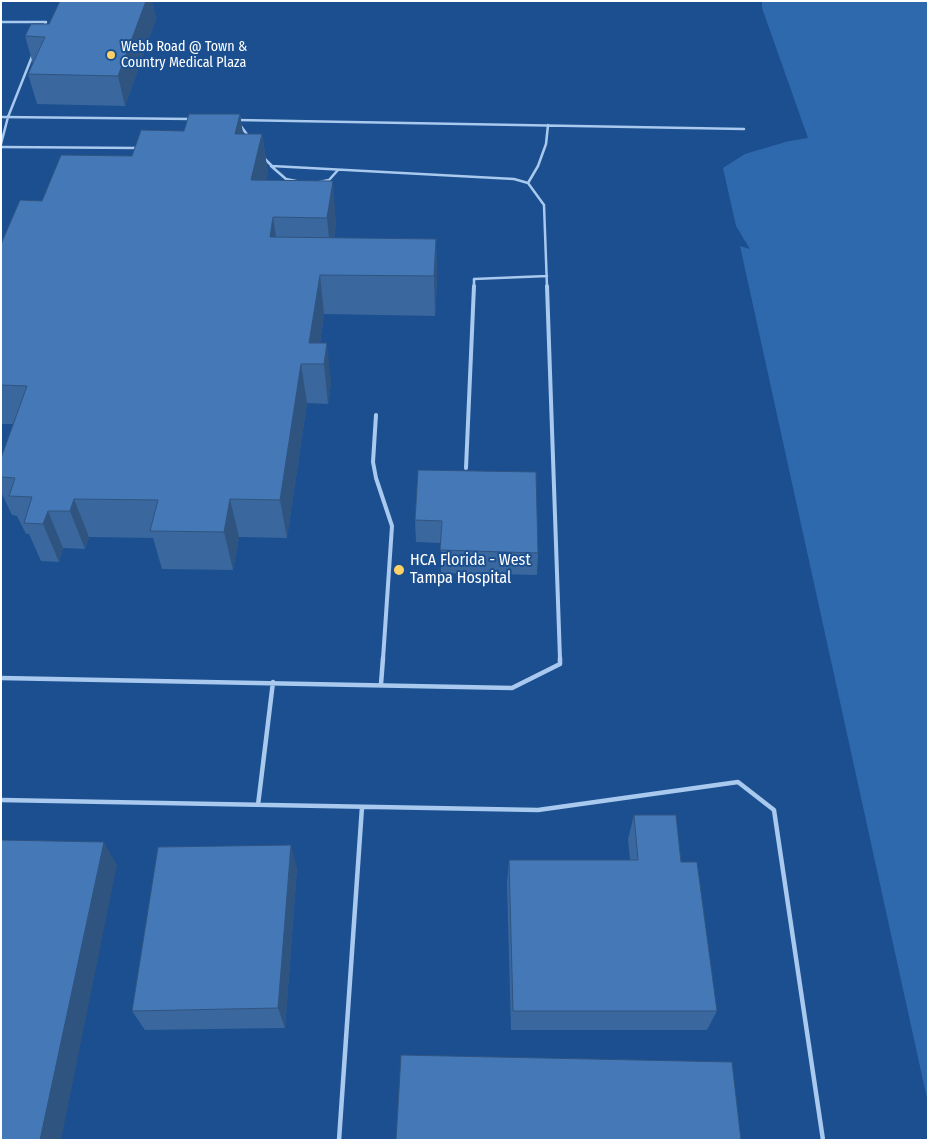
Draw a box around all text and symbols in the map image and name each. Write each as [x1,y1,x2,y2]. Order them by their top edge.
place label: Webb Road @ Town & Country Medical Plaza [121,39,247,72]
marker: Webb Road @ Town & Country Medical Plaza [105,49,117,61]
place label: HCA Florida - West Tampa Hospital [410,551,531,589]
marker: HCA Florida - West Tampa Hospital [392,563,406,577]

